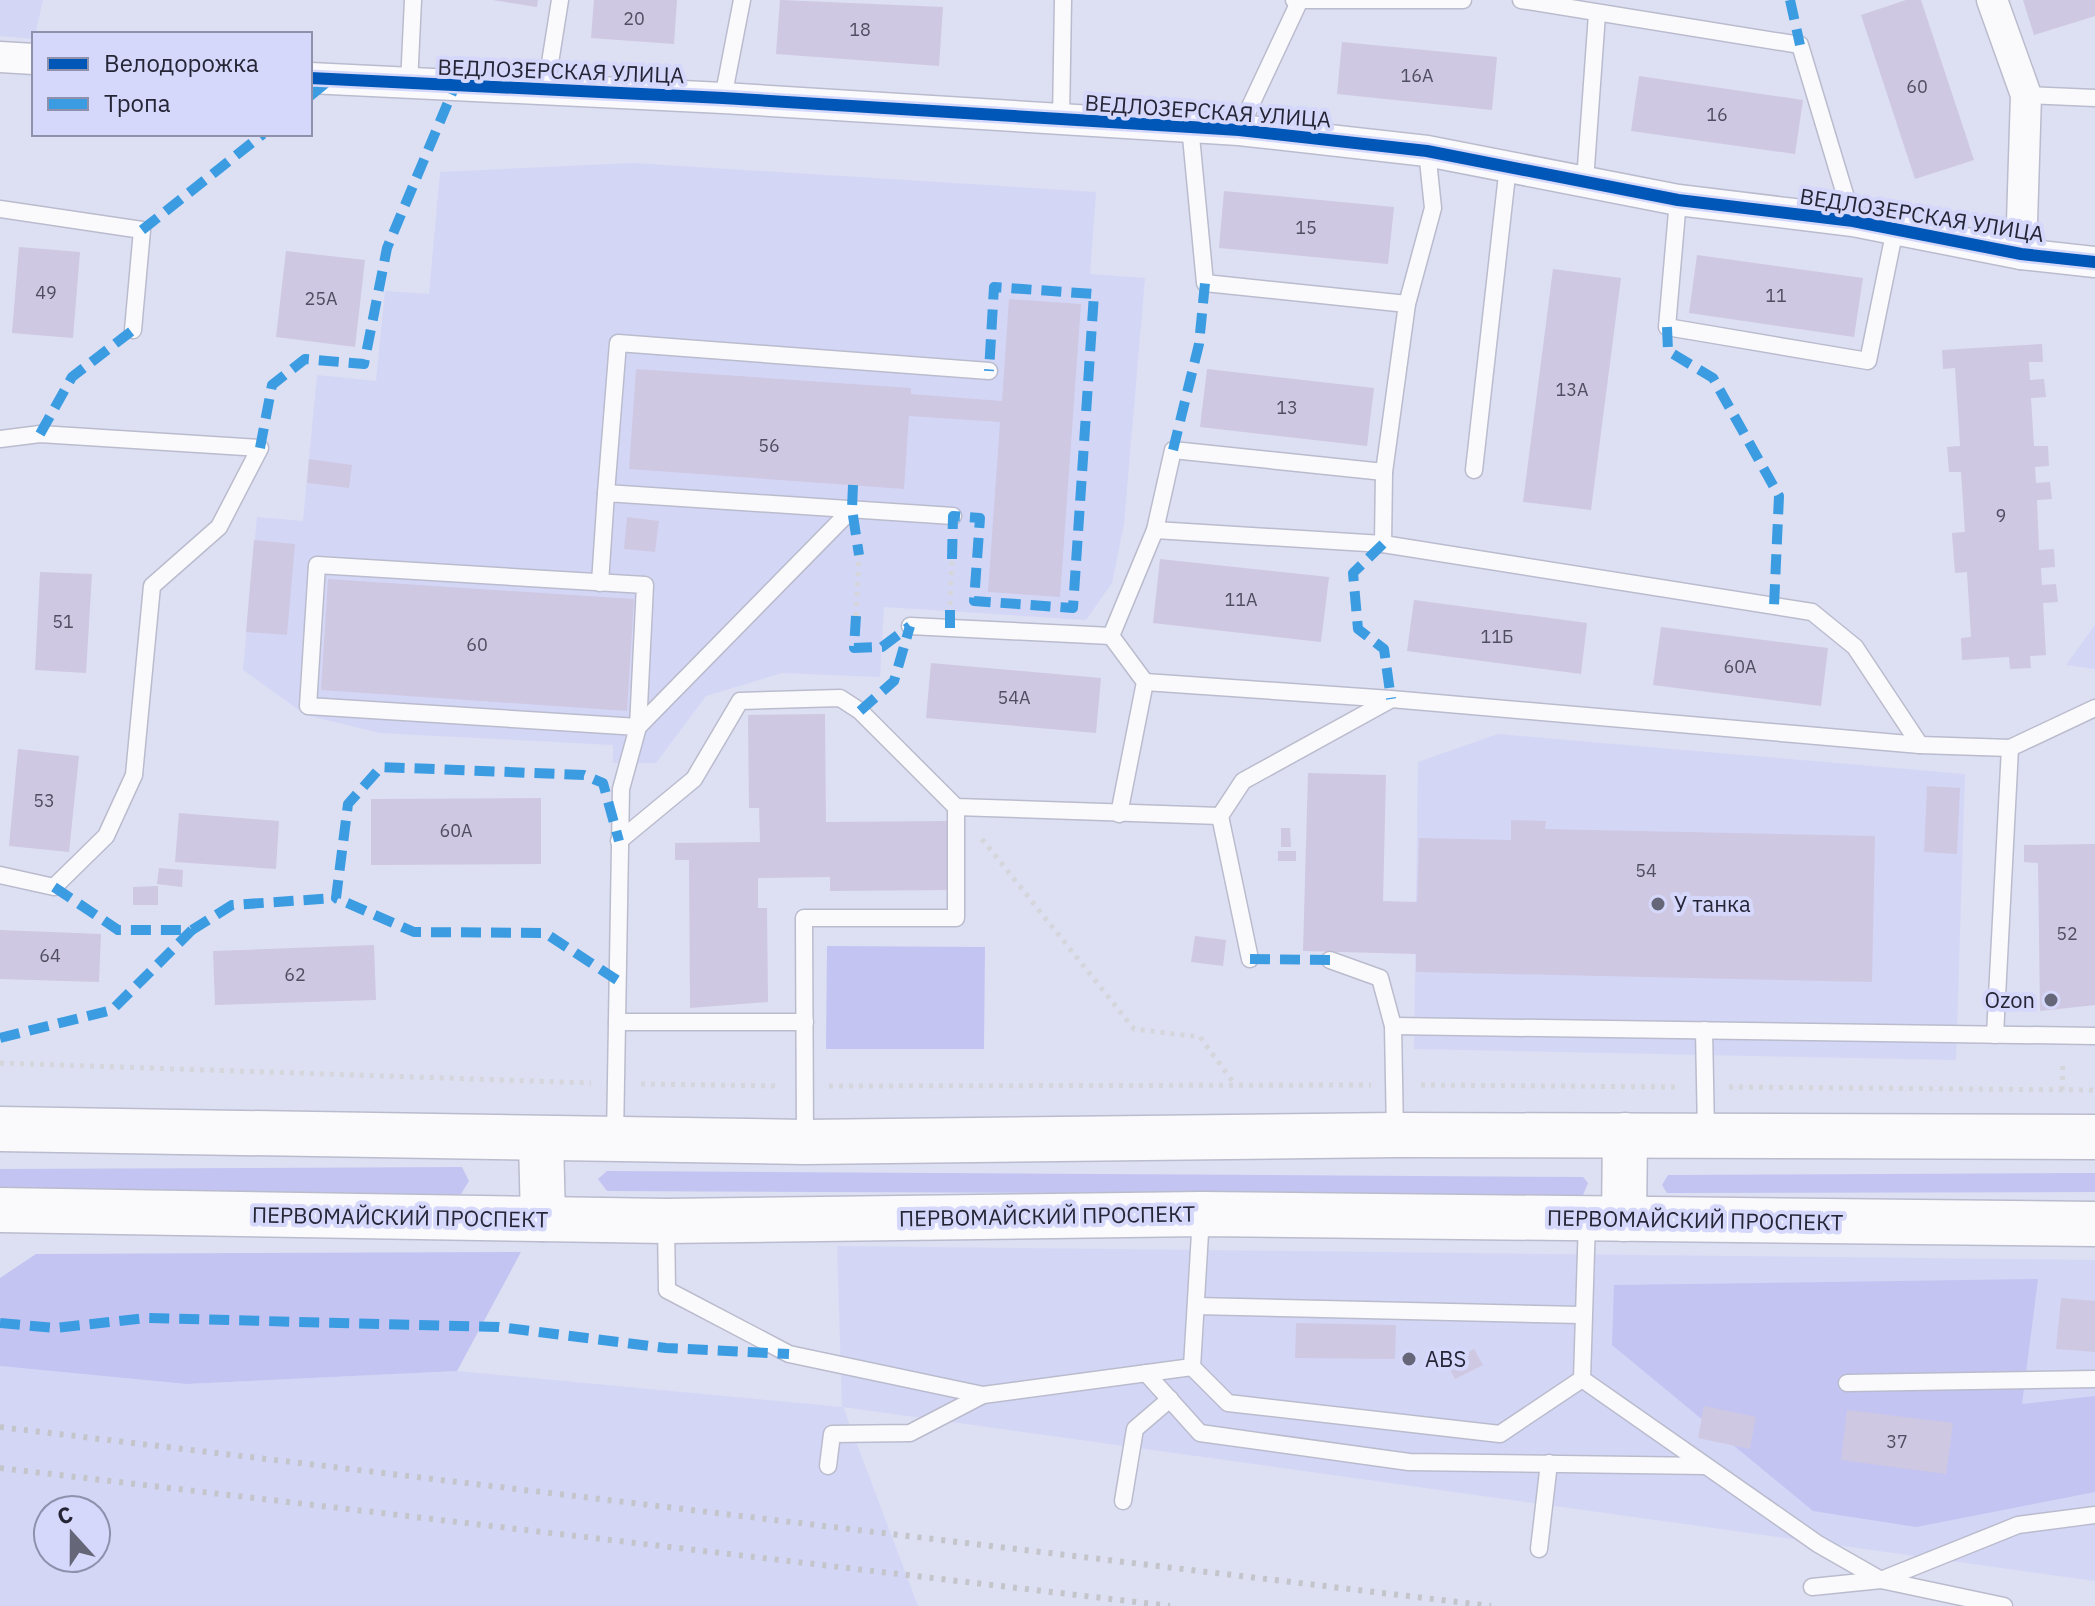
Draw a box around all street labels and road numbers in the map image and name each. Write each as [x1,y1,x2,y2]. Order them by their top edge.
street label: ВЕДЛОЗЕРСКАЯ УЛИЦА [437,52,685,89]
street label: ВЕДЛОЗЕРСКАЯ УЛИЦА [1084,87,1332,134]
street label: ВЕДЛОЗЕРСКАЯ УЛИЦА [1798,181,2046,248]
street label: ПЕРВОМАЙСКИЙ ПРОСПЕКТ [899,1198,1196,1233]
street label: ПЕРВОМАЙСКИЙ ПРОСПЕКТ [252,1199,549,1234]
street label: ПЕРВОМАЙСКИЙ ПРОСПЕКТ [1547,1202,1844,1237]

